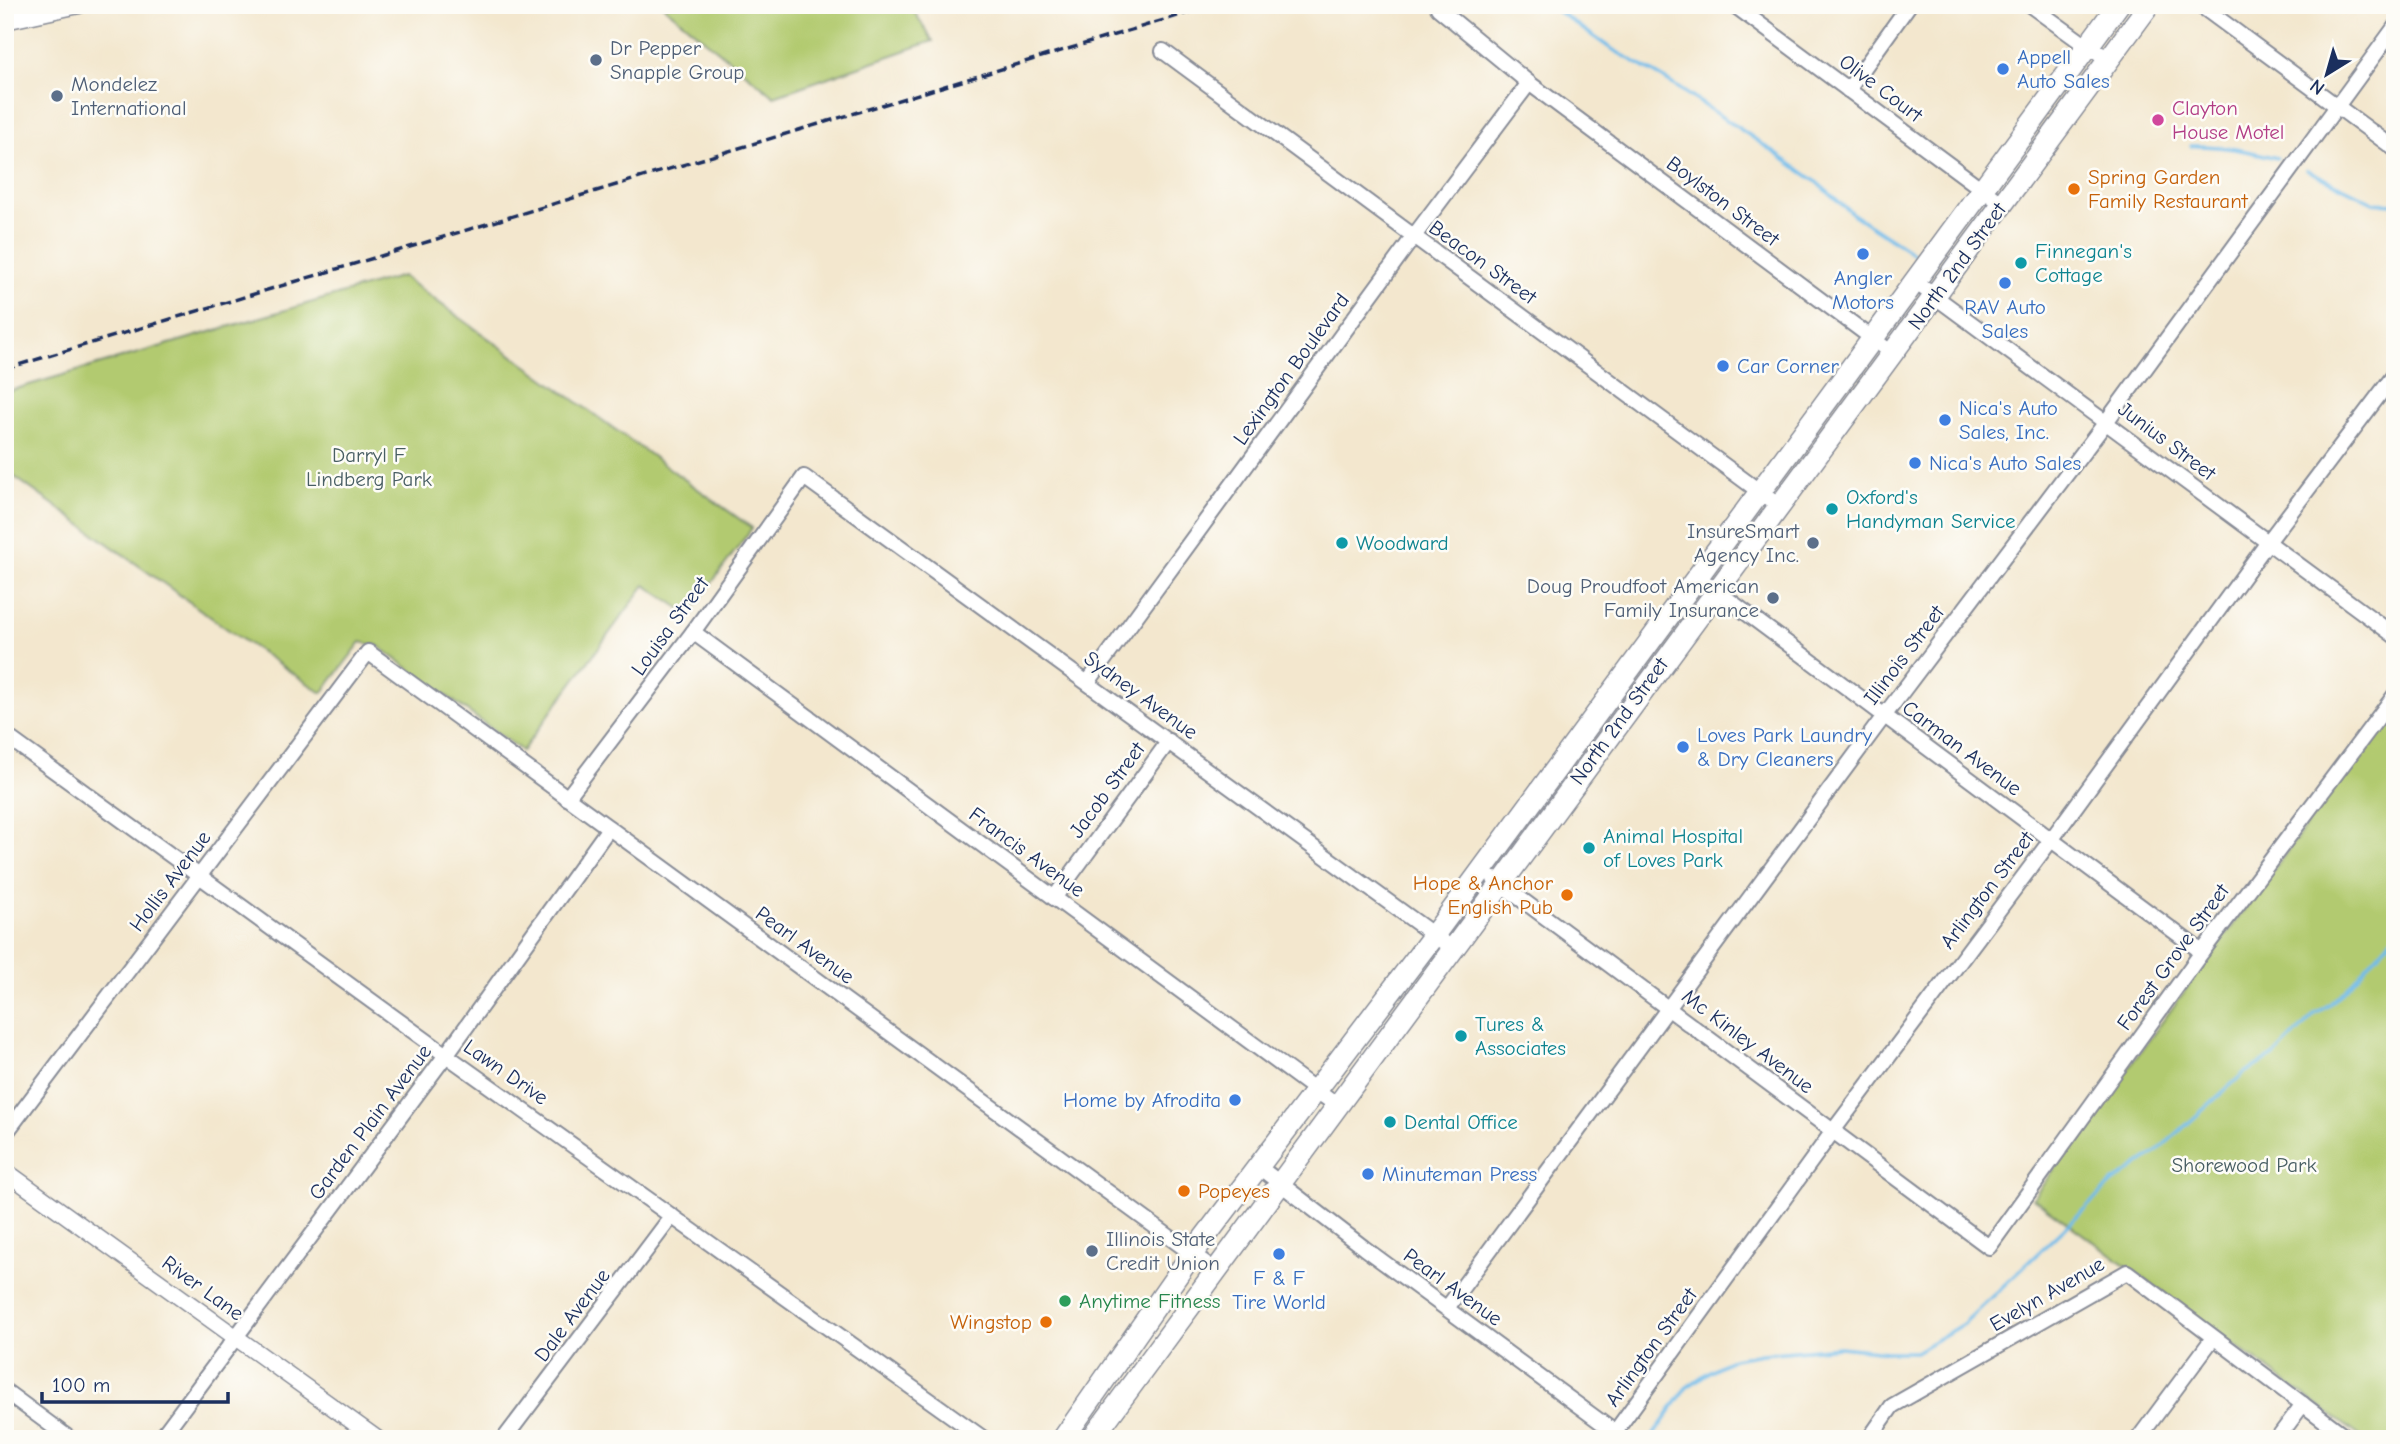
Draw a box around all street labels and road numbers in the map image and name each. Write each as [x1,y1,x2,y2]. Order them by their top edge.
street label: Olive Court [1835,49,1928,128]
street label: Boylston Street [1662,151,1785,252]
street label: North 2nd Street [1903,197,2012,334]
street label: Beacon Street [1425,215,1542,310]
street label: Lexington Boulevard [1228,289,1354,449]
street label: Junius Street [2114,397,2221,486]
street label: Louisa Street [626,571,714,680]
street label: Illinois Street [1859,600,1950,709]
street label: Sydney Avenue [1080,646,1202,744]
street label: North 2nd Street [1565,652,1674,789]
street label: Carman Avenue [1898,695,2026,801]
street label: Jacob Street [1064,737,1150,843]
street label: Francis Avenue [964,802,1090,902]
street label: Hollis Avenue [124,826,216,936]
street label: Arlington Street [1935,826,2039,953]
street label: Forest Grove Street [2112,879,2235,1035]
street label: Pearl Avenue [751,901,859,989]
street label: Mc Kinley Avenue [1678,984,1818,1098]
street label: Lawn Drive [459,1034,553,1110]
street label: Garden Plain Avenue [304,1040,436,1204]
street label: Pearl Avenue [1399,1243,1507,1331]
street label: River Lane [158,1250,248,1326]
street label: Evelyn Avenue [1986,1252,2108,1336]
street label: Dale Avenue [529,1264,615,1366]
street label: Arlington Street [1600,1282,1703,1411]

